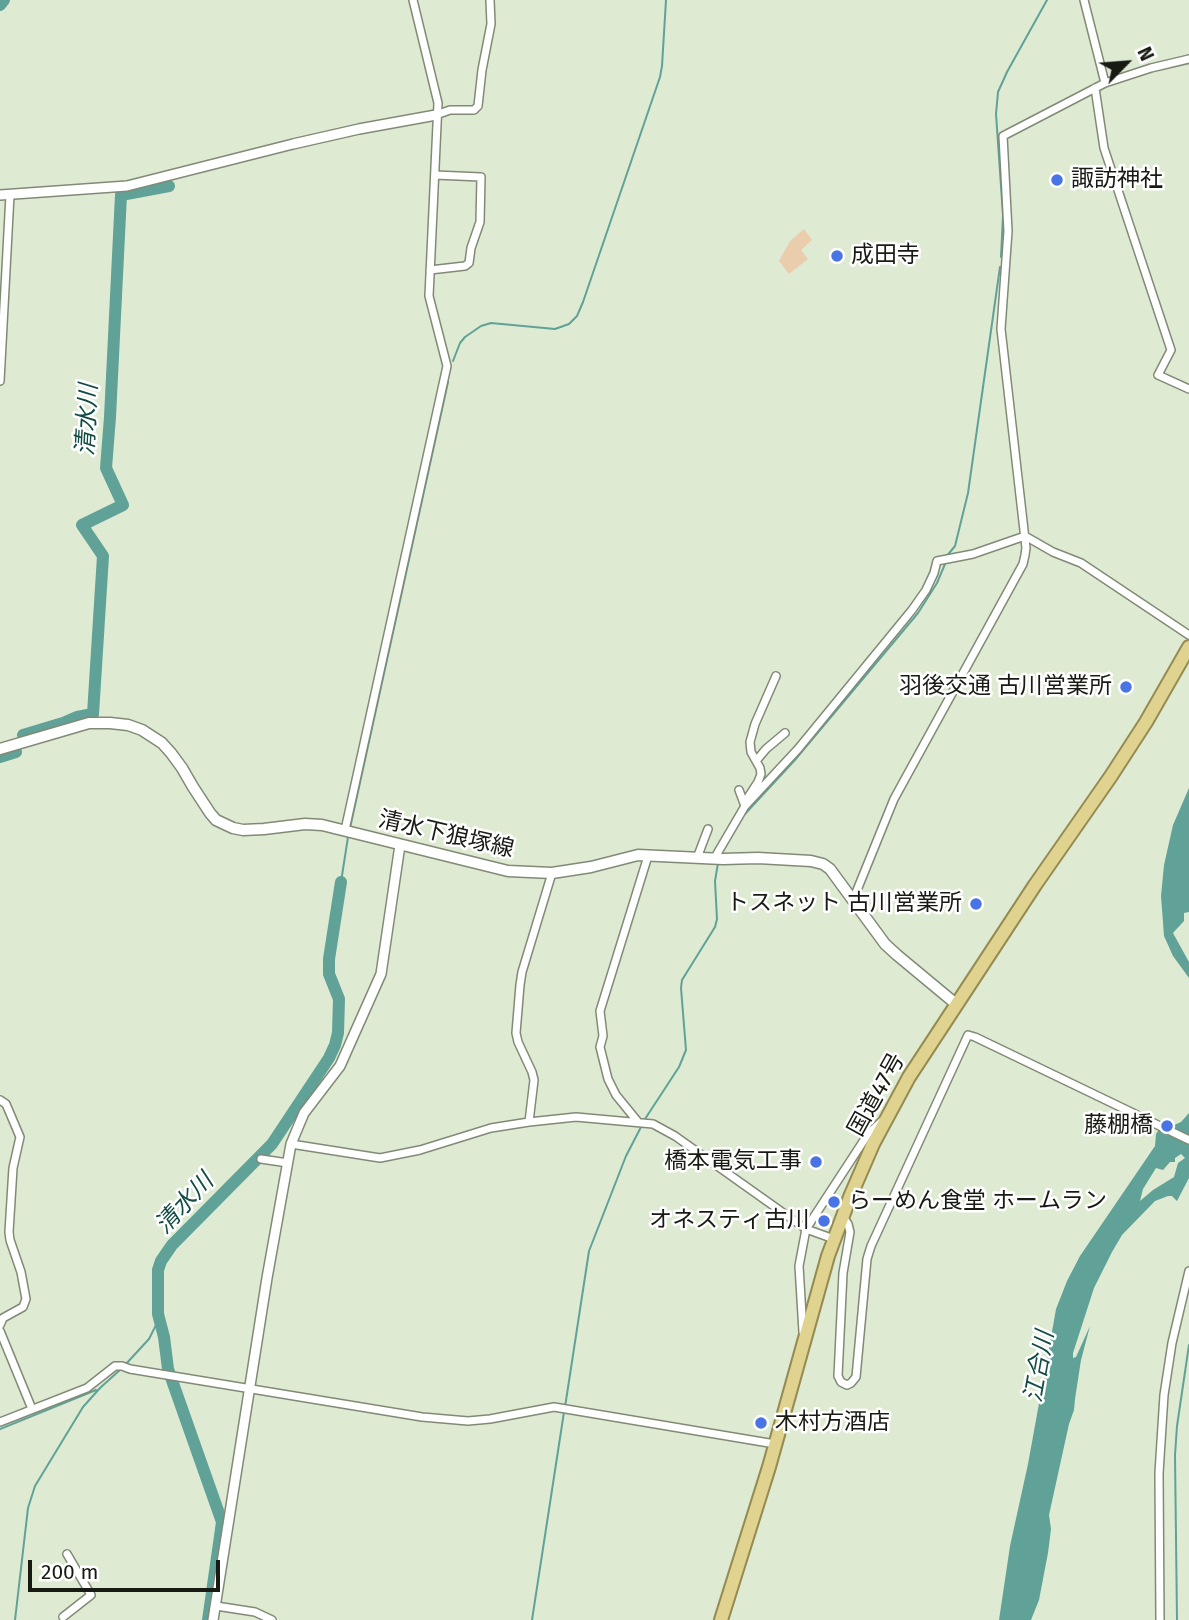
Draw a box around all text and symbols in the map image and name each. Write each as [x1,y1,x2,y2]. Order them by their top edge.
north arrow [1091,28,1161,98]
text: N [1132,43,1159,64]
place label: 諏訪神社 [1071,166,1163,194]
marker: 諏訪神社 [1049,172,1065,188]
place label: 成田寺 [851,242,920,270]
marker: 成田寺 [829,248,845,264]
water label: 清水川 [72,383,104,457]
place label: 羽後交通 古川営業所 [899,673,1112,701]
marker: 羽後交通 古川営業所 [1118,679,1134,695]
street label: 清水下狼塚線 [376,806,516,864]
place label: トスネット 古川営業所 [726,890,962,918]
marker: トスネット 古川営業所 [968,896,984,912]
street label: 国道47号 [843,1049,911,1141]
place label: 藤棚橋 [1084,1112,1153,1140]
marker: 藤棚橋 [1159,1118,1175,1134]
place label: 橋本電気工事 [664,1148,802,1176]
marker: 橋本電気工事 [808,1154,824,1170]
water label: 清水川 [150,1168,220,1240]
place label: らーめん食堂 ホームラン [848,1188,1107,1216]
marker: らーめん食堂 ホームラン [826,1194,842,1210]
place label: オネスティ古川 [649,1207,810,1235]
marker: オネスティ古川 [816,1213,832,1229]
water label: 江合川 [1020,1329,1060,1405]
place label: 木村方酒店 [775,1409,890,1437]
marker: 木村方酒店 [753,1415,769,1431]
scale bar [32,1546,224,1590]
text: 200 m [41,1559,98,1585]

